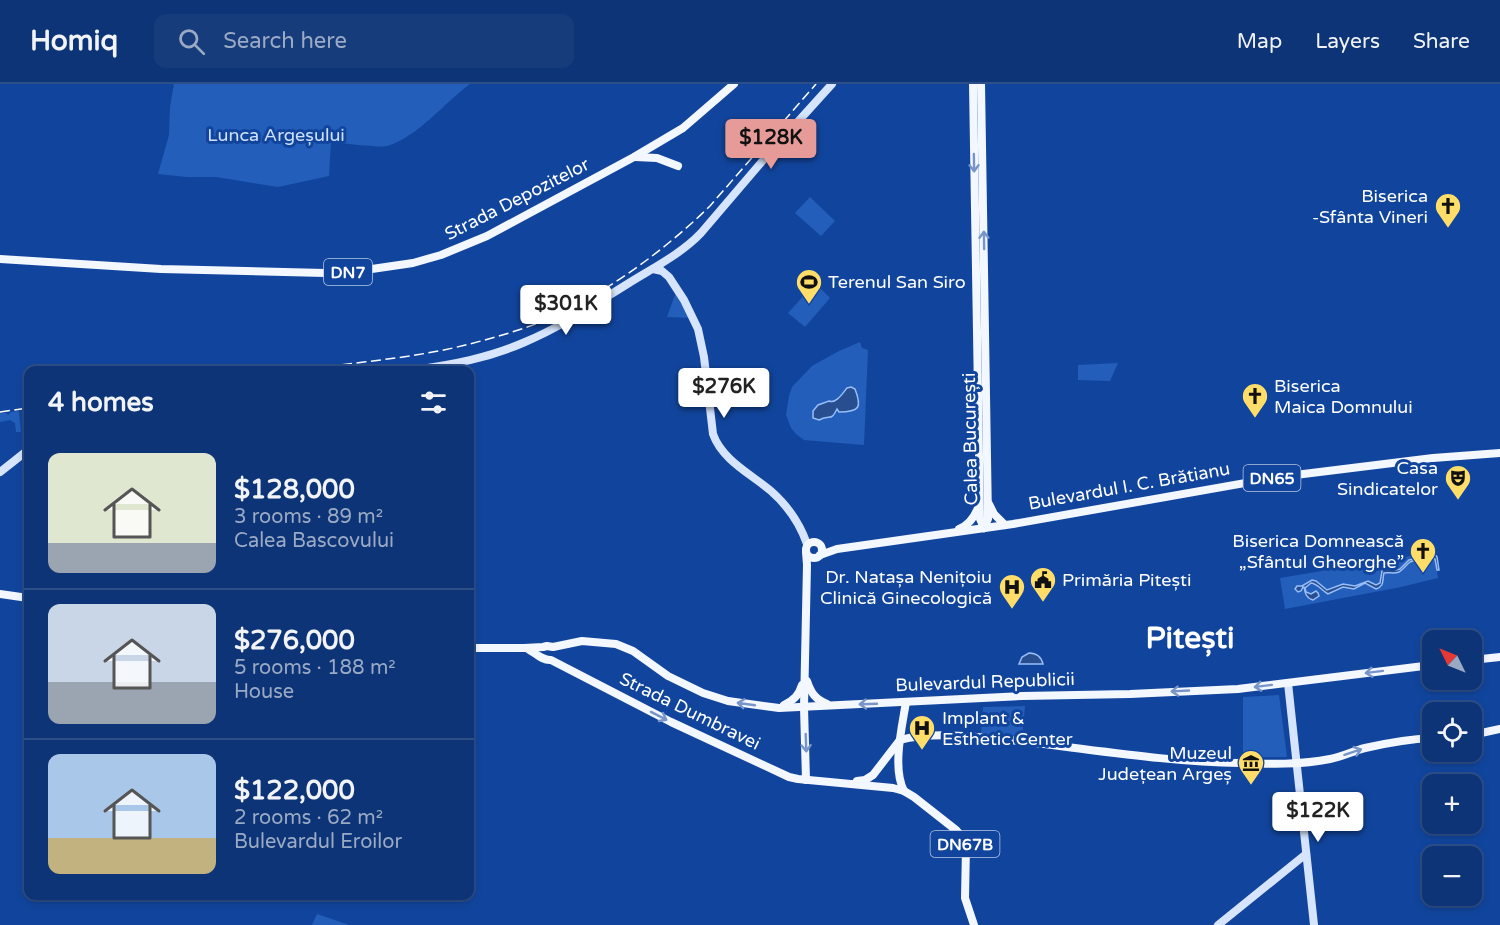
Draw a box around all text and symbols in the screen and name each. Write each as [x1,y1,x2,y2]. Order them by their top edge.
search box [154,14,574,68]
text: Homiq [30,24,118,58]
icon: search [175,25,208,58]
text: Search here [223,28,347,54]
text: Map [1237,29,1282,54]
text: Layers [1315,29,1380,54]
text: Share [1413,29,1470,54]
pin: $128K [729,119,813,170]
park label: Lunca Argeșului [207,124,345,146]
text: $128K [739,126,803,150]
street label: Strada Depozitelor [441,153,593,245]
one-way arrow [968,153,979,173]
place label: Biserica -Sfânta Vineri [1312,185,1428,228]
church icon: Biserica -Sfânta Vineri [1433,191,1463,229]
one-way arrow [978,230,990,250]
road number: DN7 [324,259,372,285]
sports icon: Terenul San Siro [794,267,824,305]
place label: Terenul San Siro [828,271,966,293]
pin: $301K [524,285,608,336]
text: $301K [534,292,598,316]
pin: $276K [682,368,766,419]
street label: Calea București [958,372,982,506]
text: $276K [692,375,756,399]
place label: Biserica Maica Domnului [1274,375,1413,418]
church icon: Biserica Maica Domnului [1240,381,1270,419]
icon: filters [417,386,450,419]
text: 4 homes [48,387,154,418]
street label: Bulevardul I. C. Brătianu [1026,457,1232,515]
place label: Casa Sindicatelor [1337,457,1438,500]
theatre icon: Casa Sindicatelor [1443,463,1473,501]
road number: DN65 [1244,465,1300,491]
text: $128,000 [234,474,355,505]
icon: home [96,477,168,549]
text: 3 rooms · 89 m² [234,505,383,529]
text: Calea Bascovului [234,529,394,553]
place label: Biserica Domnească „Sfântul Gheorghe” [1232,530,1404,573]
church icon: Biserica Domnească „Sfântul Gheorghe” [1408,536,1438,574]
public building icon: Primăria Pitești [1028,565,1058,603]
place label: Dr. Natașa Nenițoiu Clinică Ginecologică [820,566,992,609]
place label: Primăria Pitești [1062,569,1191,591]
hospital icon: Dr. Natașa Nenițoiu Clinică Ginecologică [997,572,1027,610]
district label: Pitești [1146,620,1234,657]
text: $276,000 [234,625,355,656]
icon: home [96,628,168,700]
north arrow [1422,630,1482,690]
map controls [1422,630,1482,906]
text: 5 rooms · 188 m² [234,656,396,680]
street label: Strada Dumbravei [616,667,764,755]
one-way arrow [1365,667,1385,678]
street label: Bulevardul Republicii [895,668,1075,696]
text: House [234,680,294,704]
one-way arrow [1253,681,1273,692]
one-way arrow [1170,686,1190,697]
one-way arrow [737,698,756,709]
one-way arrow [859,698,879,709]
button: locate [1422,702,1482,762]
place label: Implant & Esthetic Center [942,707,1073,750]
one-way arrow [649,710,667,722]
hospital icon: Implant & Esthetic Center [907,713,937,751]
one-way arrow [800,733,812,753]
place label: Muzeul Județean Argeș [1098,742,1232,785]
one-way arrow [1343,746,1362,757]
museum icon: Muzeul Județean Argeș [1236,748,1266,786]
button: + [1422,774,1482,834]
text: $122,000 [234,775,355,806]
icon: home [96,778,168,850]
pin: $122K [1276,792,1360,843]
text: $122K [1286,799,1350,823]
text: 2 rooms · 62 m² [234,806,383,830]
text: Bulevardul Eroilor [234,830,402,854]
road number: DN67B [930,831,1000,857]
button: − [1422,846,1482,906]

